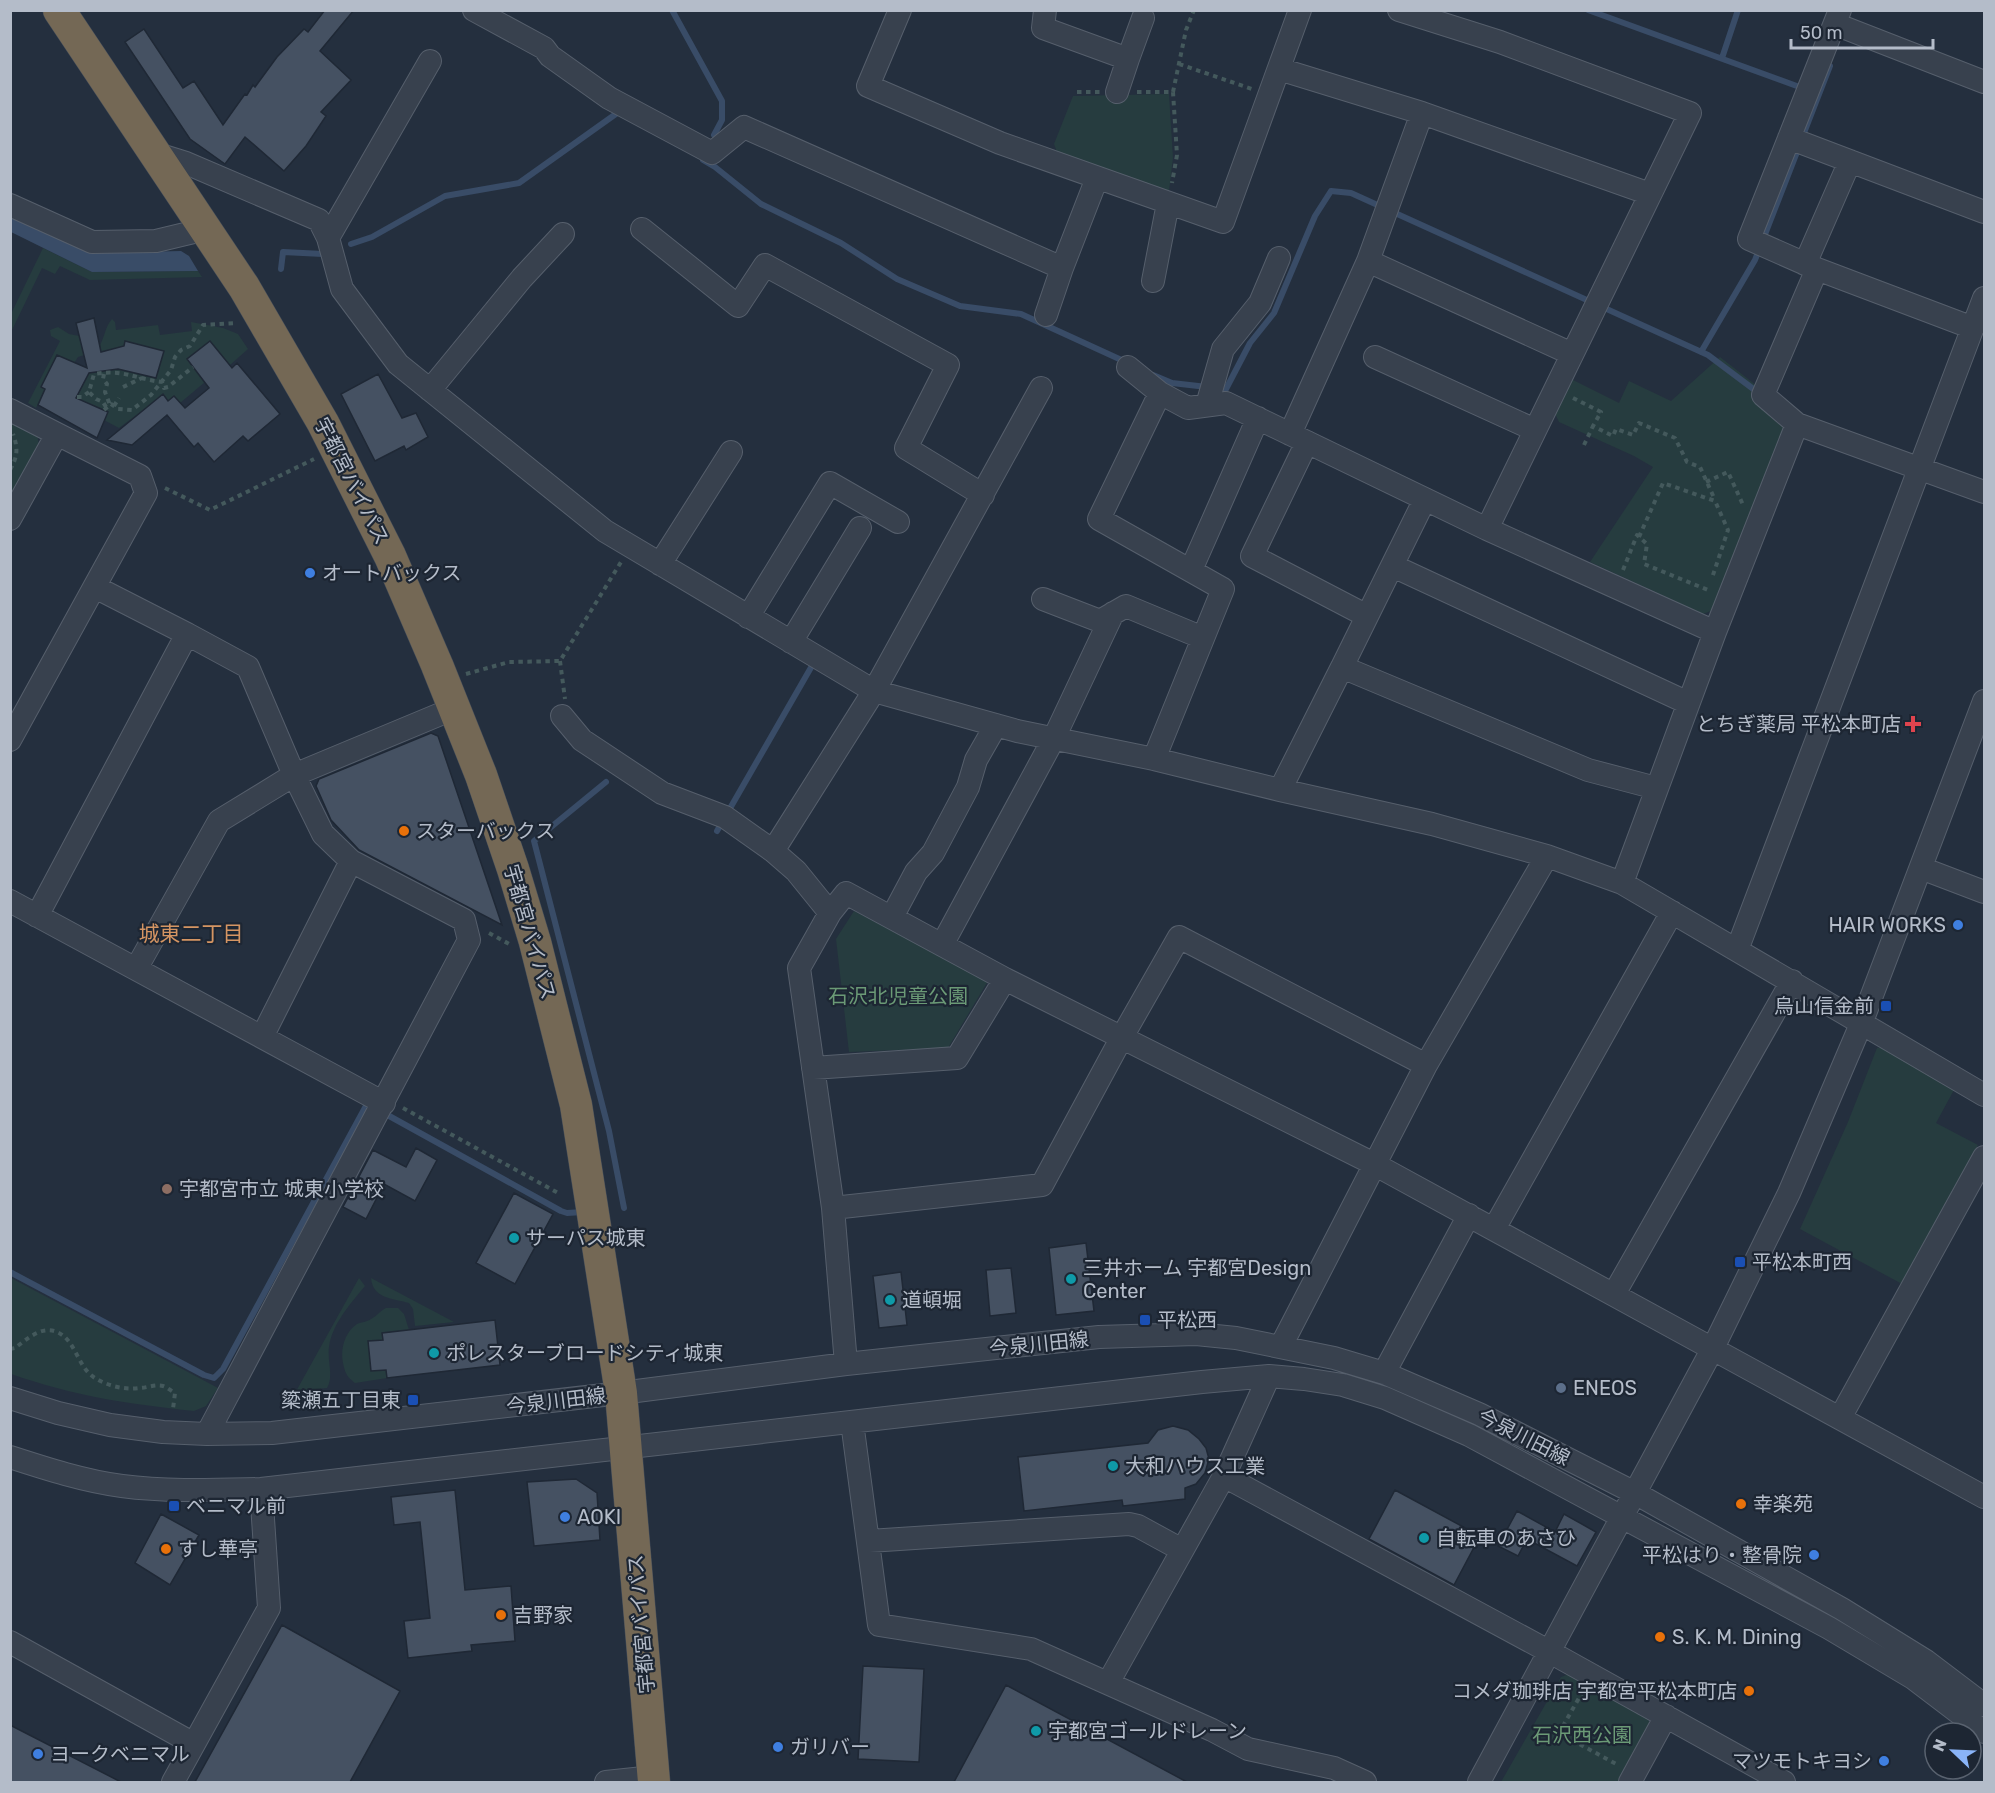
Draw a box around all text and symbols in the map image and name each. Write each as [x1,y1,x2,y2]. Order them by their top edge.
scale bar [1791,12,1934,50]
text: 50 m [1800,22,1843,44]
street label: 宇都宮バイパス [310,413,394,549]
place label: オートバックス [322,561,461,585]
marker: オートバックス [303,566,317,580]
place label: とちぎ薬局 平松本町店 [1696,712,1901,736]
marker: とちぎ薬局 平松本町店 [1906,717,1920,731]
place label: スターバックス [416,819,555,843]
marker: スターバックス [397,824,411,838]
street label: 宇都宮バイパス [499,862,561,1002]
place label: HAIR WORKS [1829,913,1946,937]
marker: HAIR WORKS [1951,918,1965,932]
district label: 城東二丁目 [139,921,244,946]
park label: 石沢北児童公園 [828,984,968,1008]
place label: 烏山信金前 [1774,994,1874,1018]
marker: 烏山信金前 [1879,999,1893,1013]
place label: 宇都宮市立 城東小学校 [179,1177,384,1201]
marker: 宇都宮市立 城東小学校 [160,1182,174,1196]
place label: サーパス城東 [526,1226,646,1250]
marker: サーパス城東 [507,1231,521,1245]
place label: 平松本町西 [1752,1250,1852,1274]
marker: 平松本町西 [1733,1255,1747,1269]
place label: 三井ホーム 宇都宮Design Center [1083,1256,1311,1303]
marker: 三井ホーム 宇都宮Design Center [1064,1272,1078,1286]
place label: 道頓堀 [902,1288,962,1312]
marker: 道頓堀 [883,1293,897,1307]
place label: 平松西 [1157,1308,1217,1332]
marker: 平松西 [1138,1313,1152,1327]
street label: 今泉川田線 [988,1327,1090,1361]
place label: ポレスターブロードシティ城東 [446,1341,724,1365]
marker: ポレスターブロードシティ城東 [427,1346,441,1360]
place label: ENEOS [1573,1376,1637,1400]
marker: ENEOS [1554,1381,1568,1395]
street label: 今泉川田線 [505,1383,607,1419]
place label: 簗瀬五丁目東 [281,1388,401,1412]
marker: 簗瀬五丁目東 [406,1393,420,1407]
street label: 今泉川田線 [1474,1404,1574,1470]
place label: 大和ハウス工業 [1125,1454,1265,1478]
marker: 大和ハウス工業 [1106,1459,1120,1473]
place label: 幸楽苑 [1753,1492,1813,1516]
place label: ベニマル前 [186,1494,286,1518]
marker: 幸楽苑 [1734,1497,1748,1511]
marker: ベニマル前 [167,1499,181,1513]
place label: AOKI [577,1505,621,1529]
marker: AOKI [558,1510,572,1524]
place label: 自転車のあさひ [1436,1526,1576,1550]
marker: 自転車のあさひ [1417,1531,1431,1545]
place label: すし華亭 [178,1537,258,1561]
marker: すし華亭 [159,1542,173,1556]
place label: 平松はり・整骨院 [1642,1543,1802,1567]
marker: 平松はり・整骨院 [1807,1548,1821,1562]
street label: 宇都宮バイパス [623,1553,659,1695]
place label: 吉野家 [513,1603,573,1627]
marker: 吉野家 [494,1608,508,1622]
place label: S. K. M. Dining [1672,1625,1802,1649]
marker: S. K. M. Dining [1653,1630,1667,1644]
place label: コメダ珈琲店 宇都宮平松本町店 [1452,1679,1737,1703]
marker: コメダ珈琲店 宇都宮平松本町店 [1742,1684,1756,1698]
place label: 宇都宮ゴールドレーン [1048,1719,1247,1743]
north arrow [1923,1721,1983,1781]
park label: 石沢西公園 [1532,1723,1632,1747]
marker: 宇都宮ゴールドレーン [1029,1724,1043,1738]
place label: ガリバー [790,1735,870,1759]
text: N [1929,1736,1951,1754]
marker: ガリバー [771,1740,785,1754]
place label: ヨークベニマル [50,1742,190,1766]
marker: ヨークベニマル [31,1747,45,1761]
place label: マツモトキヨシ [1732,1749,1872,1773]
marker: マツモトキヨシ [1877,1754,1891,1768]

